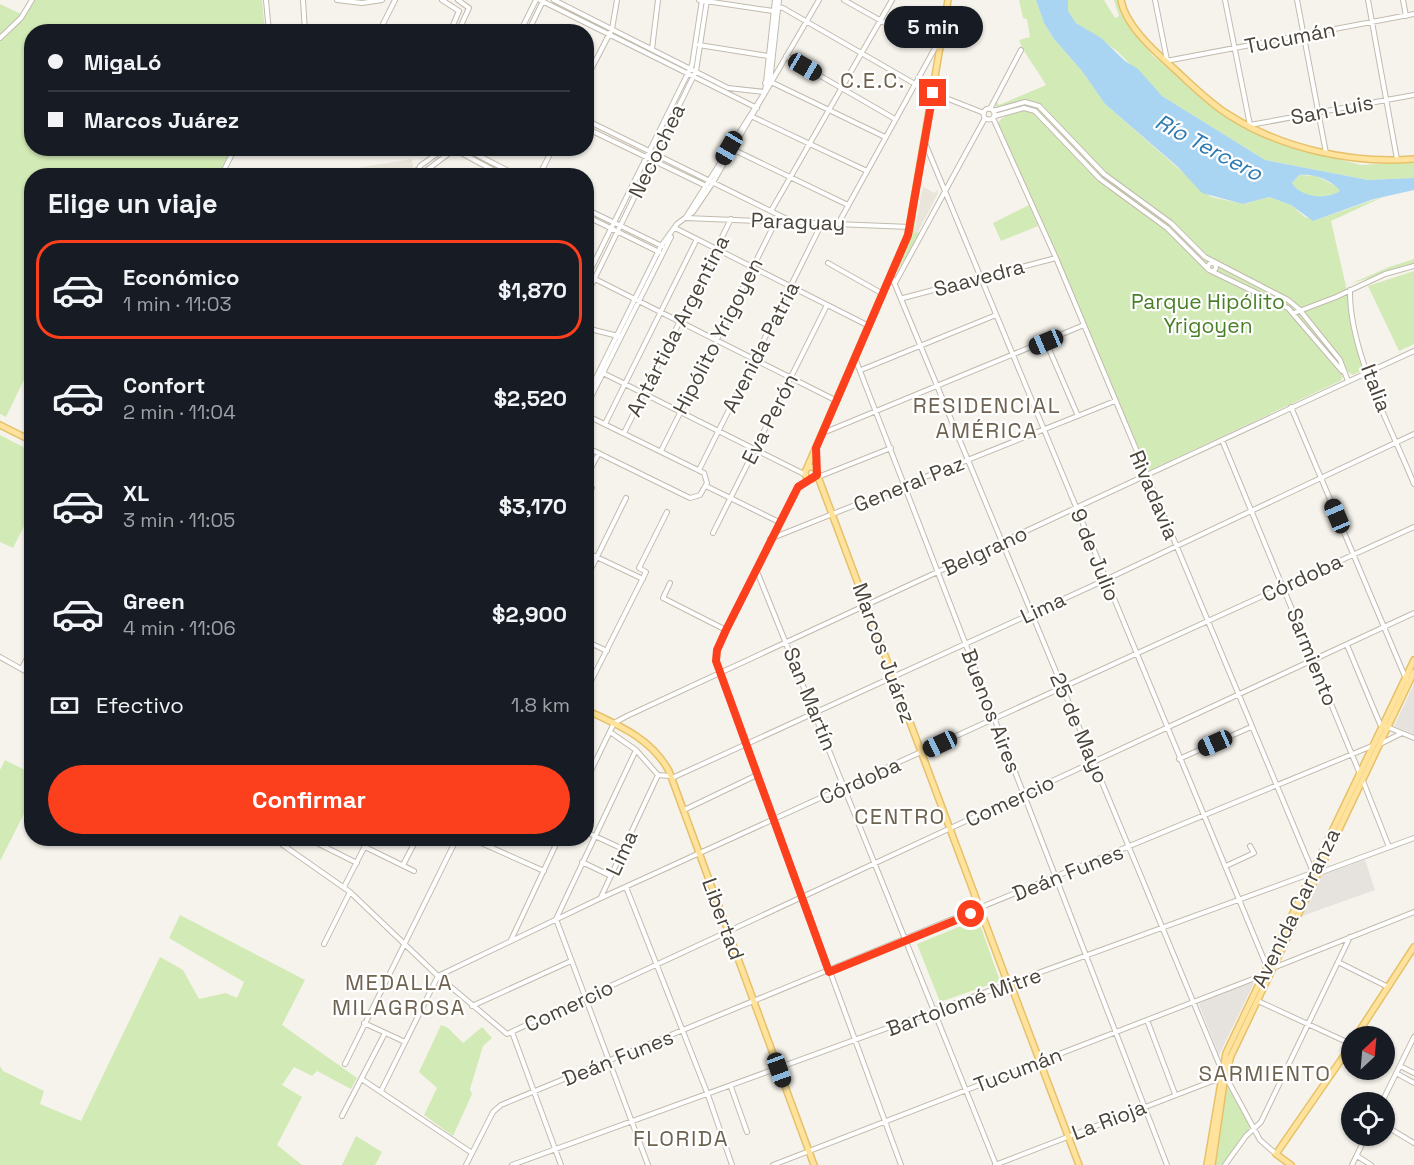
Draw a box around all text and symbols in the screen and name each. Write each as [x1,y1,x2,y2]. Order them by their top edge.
callout: 5 min [884,6,982,48]
text: 5 min [908,14,959,40]
street label: Tucumán [1242,15,1338,60]
text: MigaLó [84,48,161,76]
car [785,50,825,84]
district label: C.E.C. [840,66,906,94]
route end [919,79,946,106]
street label: San Luis [1288,88,1376,131]
street label: Necochea [622,99,691,202]
text: Marcos Juárez [84,106,239,134]
water label: Río Tercero [1151,107,1269,188]
car [712,128,746,168]
text: Elige un viaje [48,186,218,221]
street label: Paraguay [750,206,846,237]
street label: Antártida Argentina [620,231,735,421]
street label: Saavedra [930,252,1027,303]
street label: Hipólito Yrigoyen [666,253,769,419]
icon: car [51,263,105,317]
text: Económico [123,263,240,291]
text: $1,870 [498,276,567,304]
street label: Avenida Patria [716,277,805,417]
park label: Parque Hipólito Yrigoyen [1131,288,1285,339]
text: 1 min · 11:03 [123,291,232,317]
car [1026,327,1066,357]
street label: Italia [1355,360,1398,416]
street label: Eva Perón [735,369,804,469]
icon: car [51,371,105,425]
text: Confort [123,371,205,399]
text: $2,520 [494,384,567,412]
district label: RESIDENCIAL AMÉRICA [913,391,1061,444]
text: 2 min · 11:04 [123,399,236,425]
street label: Rivadavia [1124,446,1185,544]
street label: General Paz [849,449,968,518]
icon: car [51,479,105,533]
text: XL [123,479,149,507]
text: $3,170 [499,492,567,520]
car [1322,496,1352,536]
street label: 9 de Julio [1065,504,1126,605]
text: 3 min · 11:05 [123,507,235,533]
street label: Belgrano [938,519,1031,582]
street label: Córdoba [1257,547,1347,608]
street label: Marcos Juárez [847,579,922,727]
street label: Lima [1016,585,1070,630]
icon: car [51,587,105,641]
text: Green [123,587,185,615]
text: $2,900 [492,600,567,628]
street label: Sarmiento [1281,604,1344,710]
text: 4 min · 11:06 [123,615,236,641]
street label: San Martín [778,643,843,754]
street label: Buenos Aires [955,645,1027,777]
street label: 25 de Mayo [1044,668,1115,787]
icon: cash [48,689,81,722]
text: Efectivo [96,691,184,719]
text: 1.8 km [511,692,570,718]
car [1195,727,1235,759]
car [920,728,960,760]
street label: Córdoba [815,751,905,810]
button: Confirmar [48,765,570,834]
street label: Comercio [961,768,1059,833]
district label: CENTRO [854,802,946,830]
street label: Avenida Carranza [1245,824,1346,992]
street label: Lima [599,826,644,880]
street label: Deán Funes [1008,838,1127,907]
street label: Libertad [696,874,751,964]
route start [957,900,984,927]
street label: Bartolomé Mitre [883,961,1045,1042]
district label: MEDALLA MILAGROSA [332,968,466,1021]
street label: Comercio [520,973,618,1038]
street label: Deán Funes [558,1023,677,1092]
north arrow [1341,1026,1395,1080]
map controls [1341,1026,1395,1146]
street label: Tucumán [970,1040,1066,1099]
car [764,1050,794,1090]
district label: SARMIENTO [1198,1059,1332,1087]
button: locate [1341,1092,1395,1146]
street label: La Rioja [1068,1093,1150,1146]
district label: FLORIDA [633,1124,729,1152]

